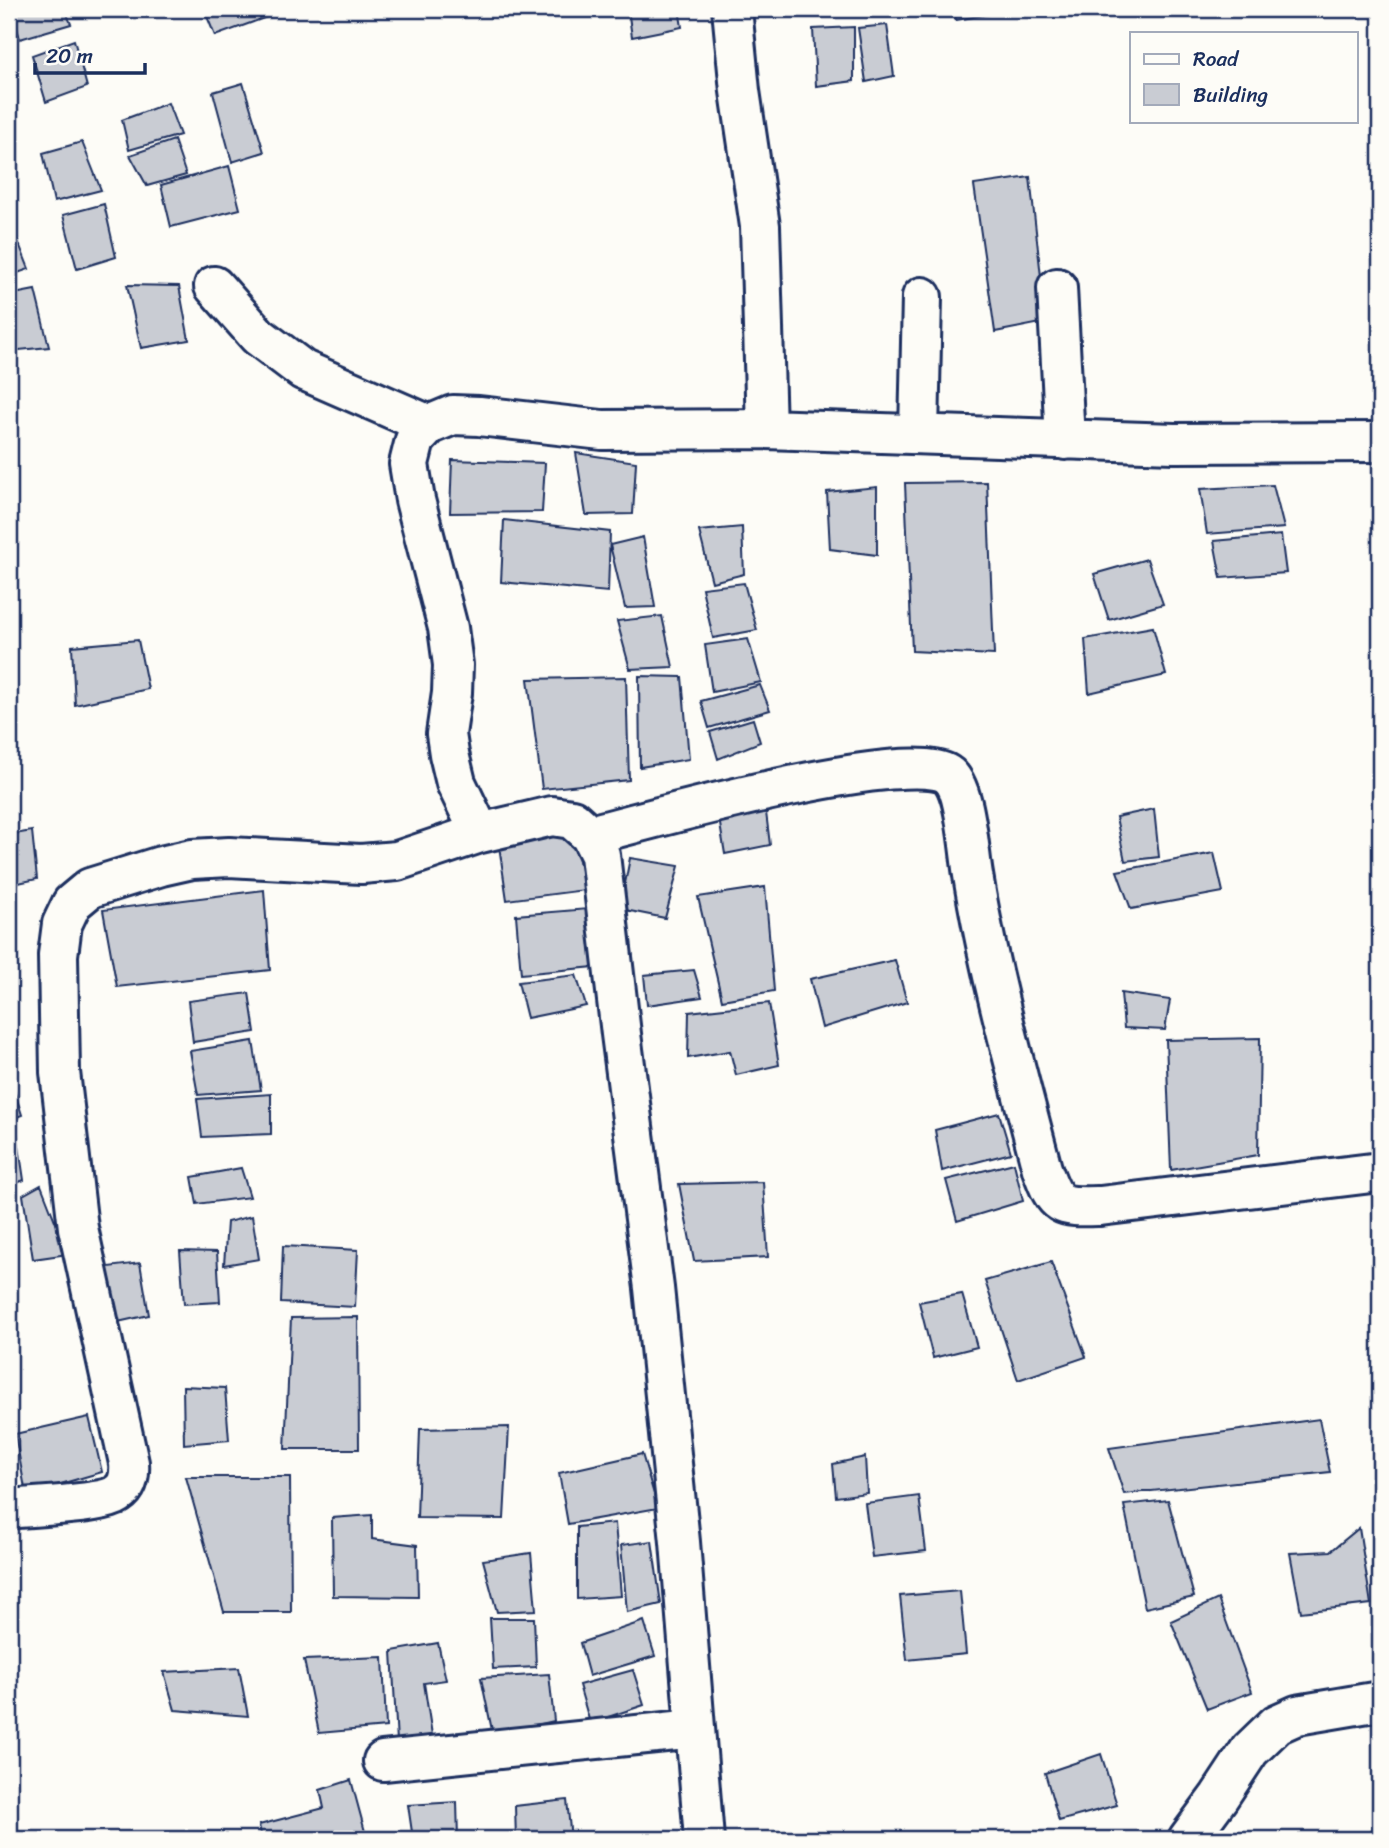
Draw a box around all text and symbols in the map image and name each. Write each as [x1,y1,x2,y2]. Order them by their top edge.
scale bar [35,32,145,76]
legend [1130,32,1358,122]
text: 20 m [46,37,93,75]
text: Road [1193,40,1240,78]
text: Building [1193,76,1269,114]

